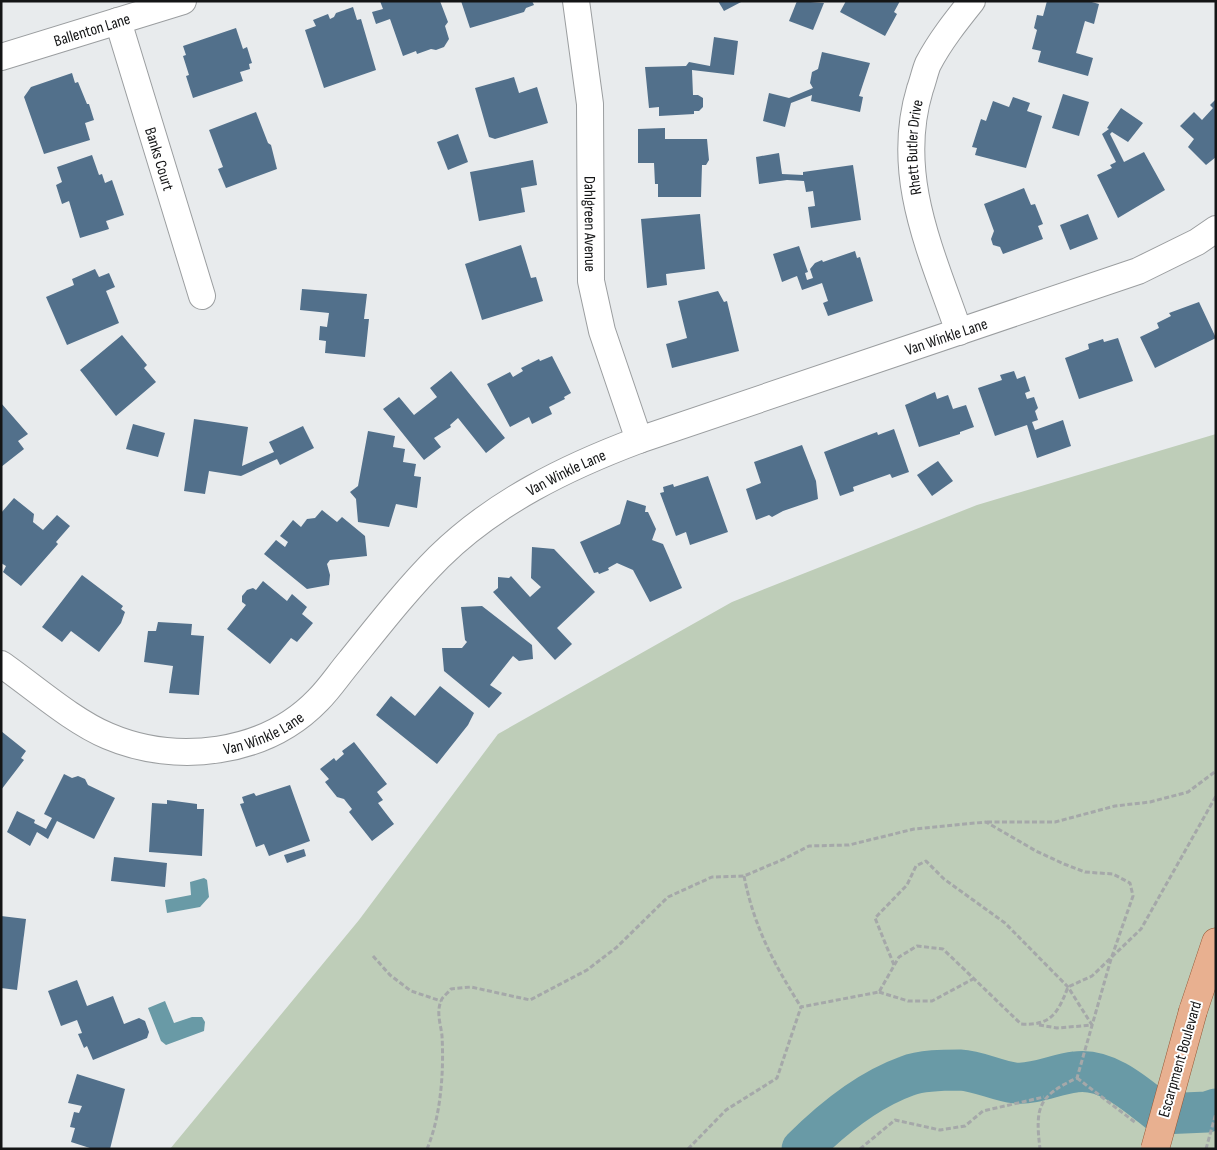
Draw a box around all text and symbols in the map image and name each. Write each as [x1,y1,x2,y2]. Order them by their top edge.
street label: Ballenton Lane [52,10,133,51]
street label: Rhett Butler Drive [903,98,928,196]
street label: Banks Court [140,125,177,193]
street label: Dahlgreen Avenue [579,176,599,272]
street label: Van Winkle Lane [903,315,990,360]
street label: Van Winkle Lane [523,446,609,501]
street label: Van Winkle Lane [222,708,308,760]
street label: Escarpment Boulevard [1155,999,1206,1120]

